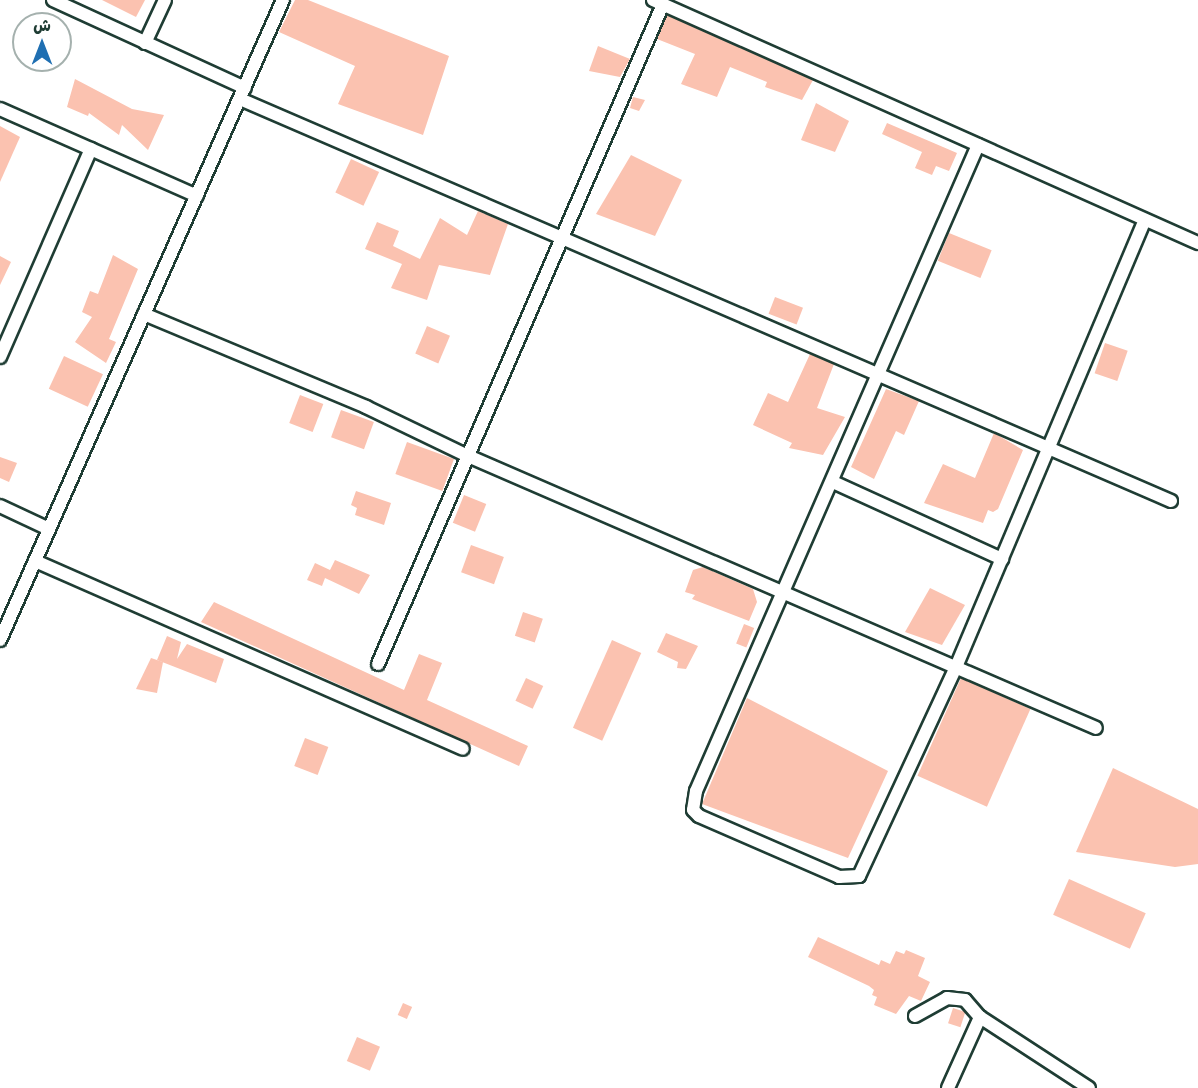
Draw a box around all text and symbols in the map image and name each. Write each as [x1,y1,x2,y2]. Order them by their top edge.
north arrow [12,12,72,72]
text: ش [33,15,51,36]

